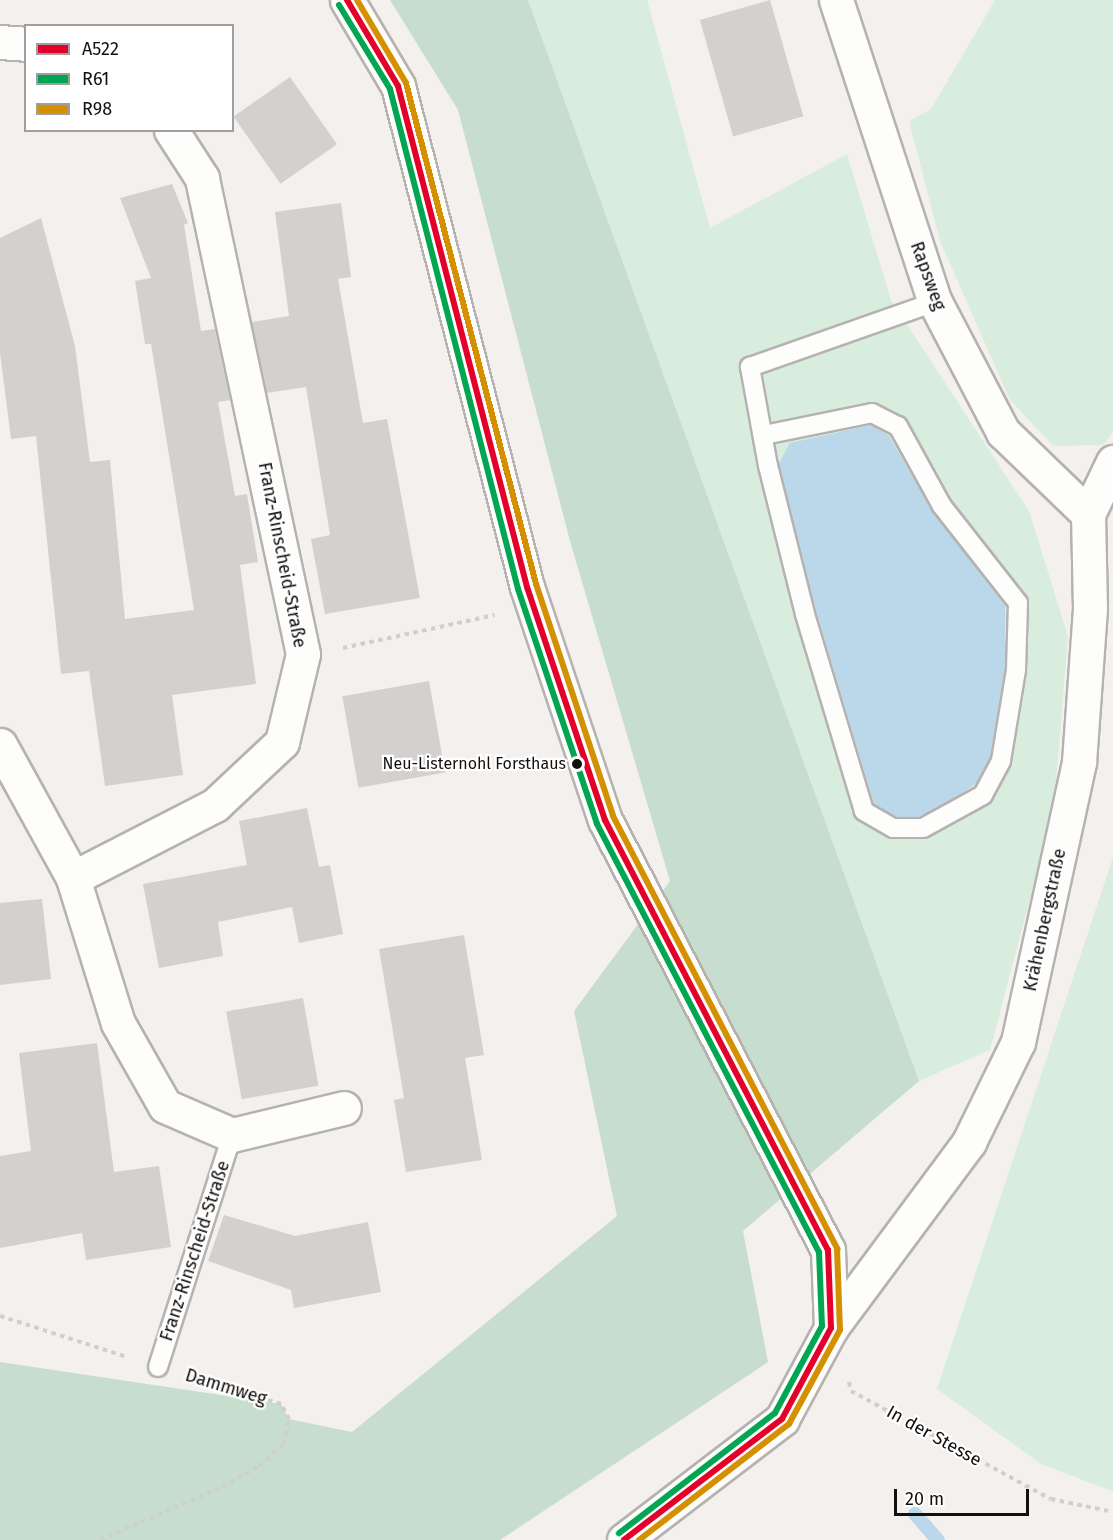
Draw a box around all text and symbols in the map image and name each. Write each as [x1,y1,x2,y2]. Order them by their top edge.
legend [24,24,234,132]
text: A522 [82,38,119,60]
text: R61 [82,68,109,90]
text: R98 [82,98,112,120]
street label: Rapsweg [906,239,950,313]
street label: Franz-Rinscheid-Straße [253,460,311,650]
place label: Neu-Listernohl Forsthaus [382,754,566,774]
marker: Neu-Listernohl Forsthaus [571,758,583,770]
street label: Krähenbergstraße [1019,847,1071,993]
street label: Franz-Rinscheid-Straße [156,1158,234,1344]
street label: Dammweg [183,1364,269,1410]
street label: In der Stesse [883,1401,985,1471]
scale bar [897,1477,1032,1515]
text: 20 m [905,1488,944,1510]

